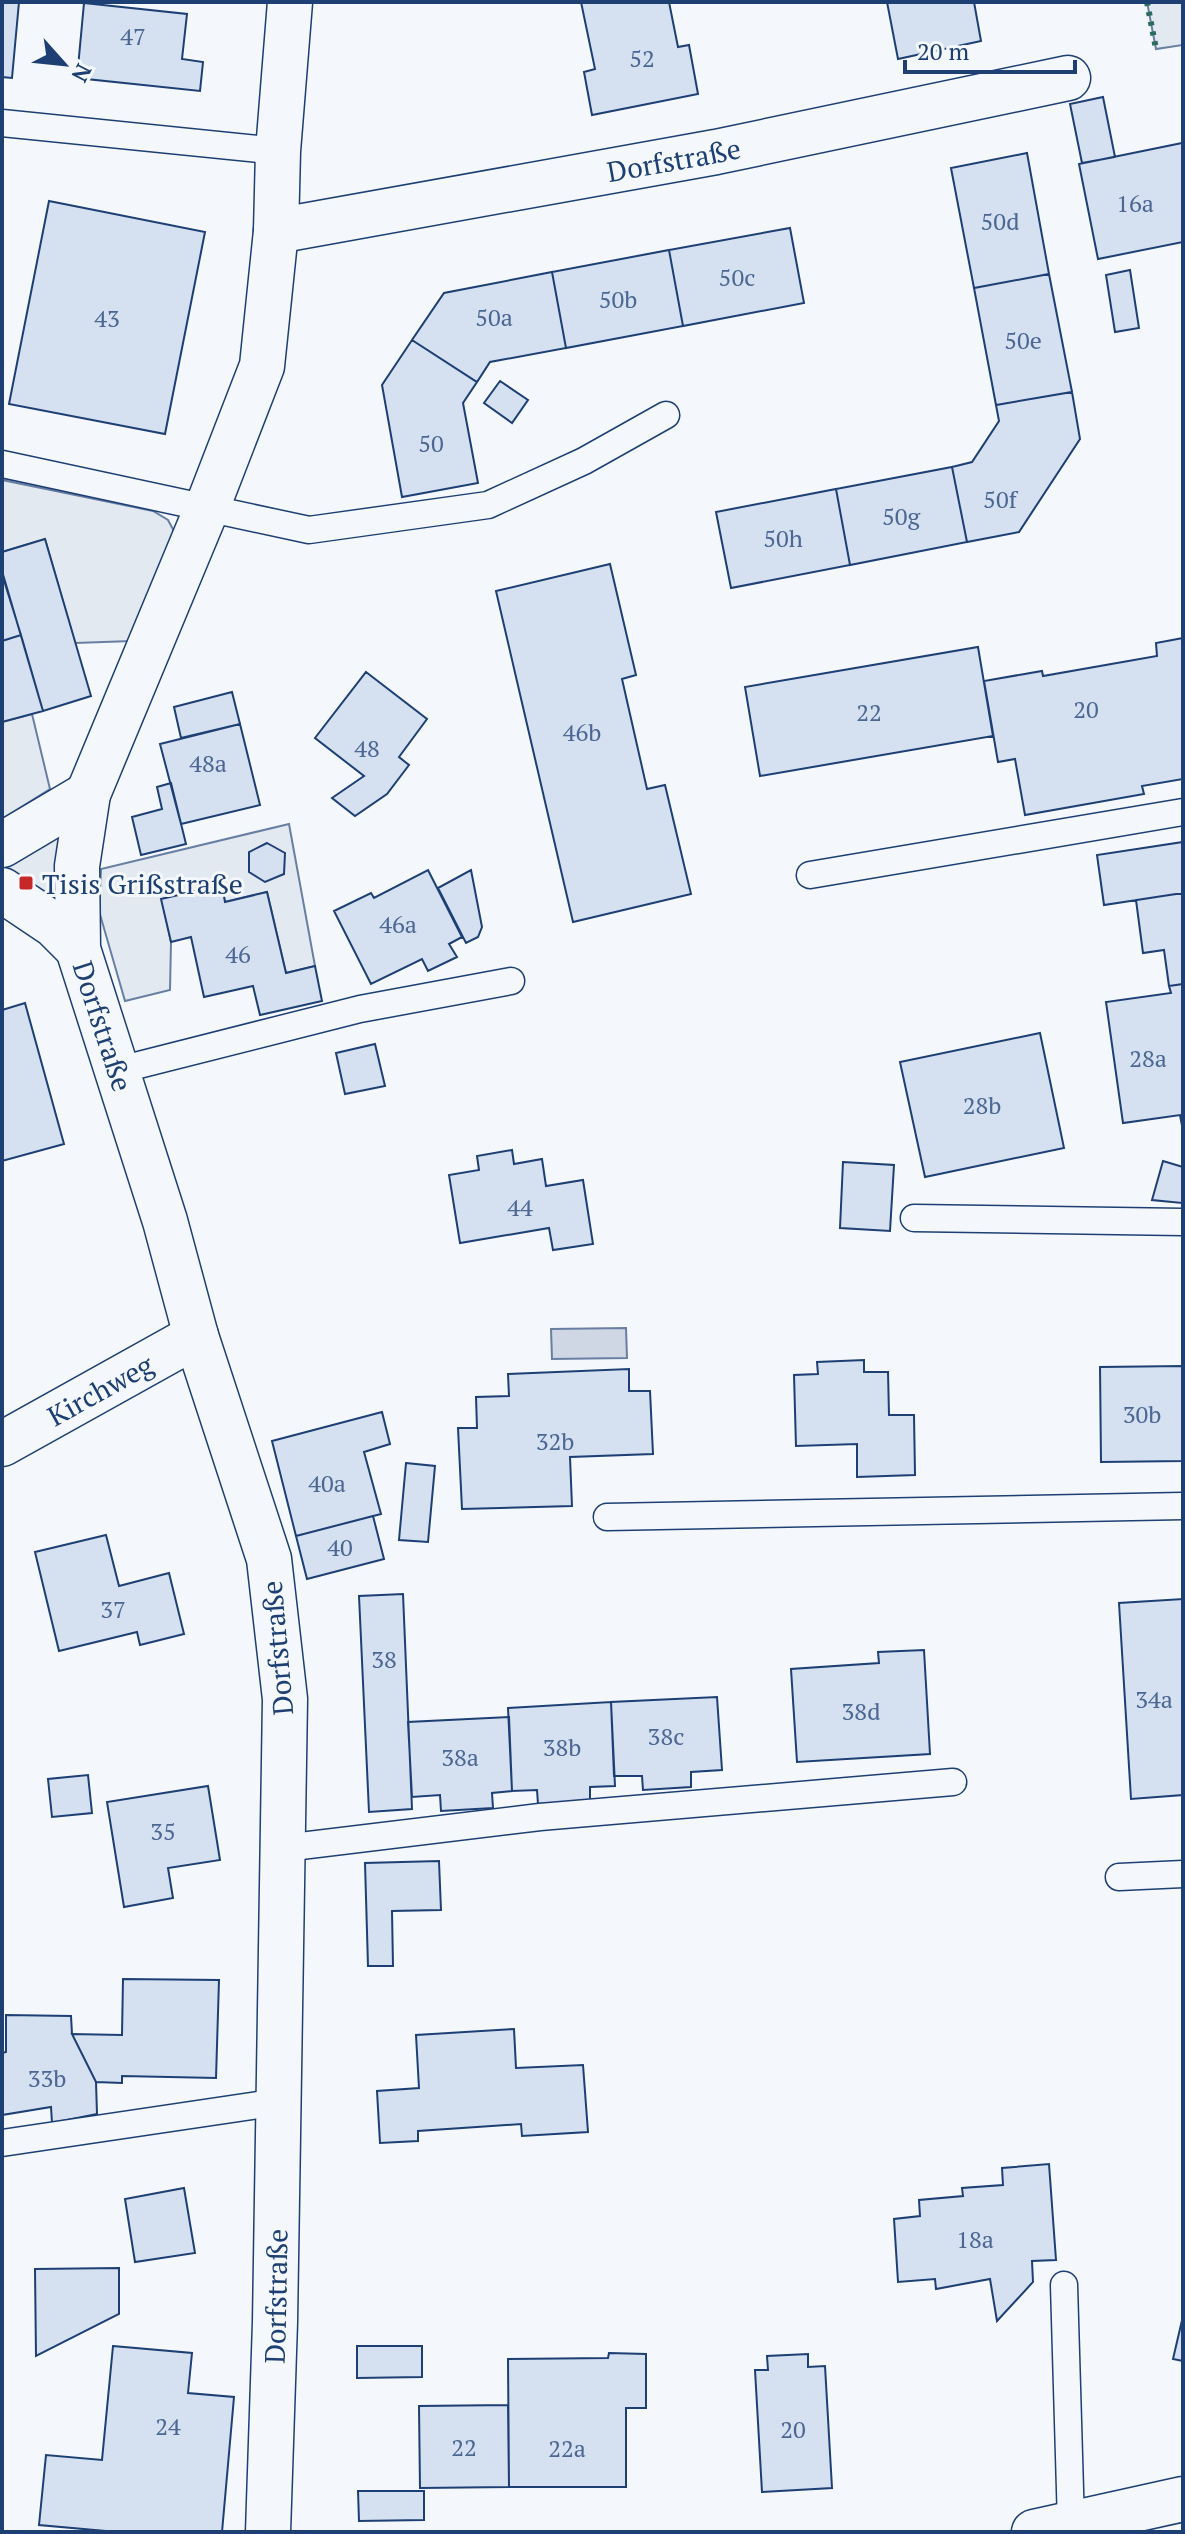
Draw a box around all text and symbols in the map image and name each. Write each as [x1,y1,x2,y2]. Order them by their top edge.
house number: 47 [120,20,146,52]
north arrow [24,24,104,104]
scale bar [905,24,1075,74]
text: 20 m [917,35,969,67]
house number: 52 [629,42,655,74]
text: N [65,59,99,88]
street label: Dorfstraße [604,129,744,190]
house number: 16a [1116,187,1154,219]
house number: 50d [981,205,1019,237]
house number: 50c [719,261,755,293]
house number: 50b [599,283,637,315]
house number: 50a [475,301,513,333]
house number: 43 [94,302,120,334]
house number: 50e [1004,324,1042,356]
house number: 50 [418,427,444,459]
house number: 50f [983,483,1019,515]
house number: 50g [882,500,920,532]
house number: 50h [763,522,803,554]
house number: 20 [1073,693,1099,725]
house number: 22 [856,696,882,728]
house number: 46b [563,716,601,748]
house number: 48 [354,732,380,764]
house number: 48a [189,747,227,779]
place label: Tisis Grißstraße [42,865,243,902]
marker: Tisis Grißstraße [17,874,35,892]
house number: 46a [379,908,417,940]
house number: 46 [225,938,251,970]
street label: Dorfstraße [65,956,141,1096]
house number: 28a [1129,1042,1167,1074]
house number: 28b [963,1089,1001,1121]
house number: 44 [507,1191,533,1223]
street label: Kirchweg [40,1345,161,1434]
house number: 30b [1123,1398,1161,1430]
house number: 32b [536,1425,574,1457]
house number: 40a [308,1467,346,1499]
house number: 40 [327,1531,353,1563]
street label: Dorfstraße [253,1579,301,1717]
house number: 37 [100,1593,126,1625]
house number: 38 [371,1643,397,1675]
house number: 34a [1135,1683,1173,1715]
house number: 38d [842,1695,880,1727]
house number: 38c [648,1720,684,1752]
house number: 38b [543,1731,581,1763]
house number: 38a [441,1741,479,1773]
house number: 35 [150,1815,176,1847]
house number: 33b [28,2062,66,2094]
house number: 18a [956,2223,994,2255]
street label: Dorfstraße [255,2228,295,2364]
house number: 24 [155,2410,181,2442]
house number: 20 [780,2413,806,2445]
house number: 22 [451,2431,477,2463]
house number: 22a [548,2432,586,2464]

